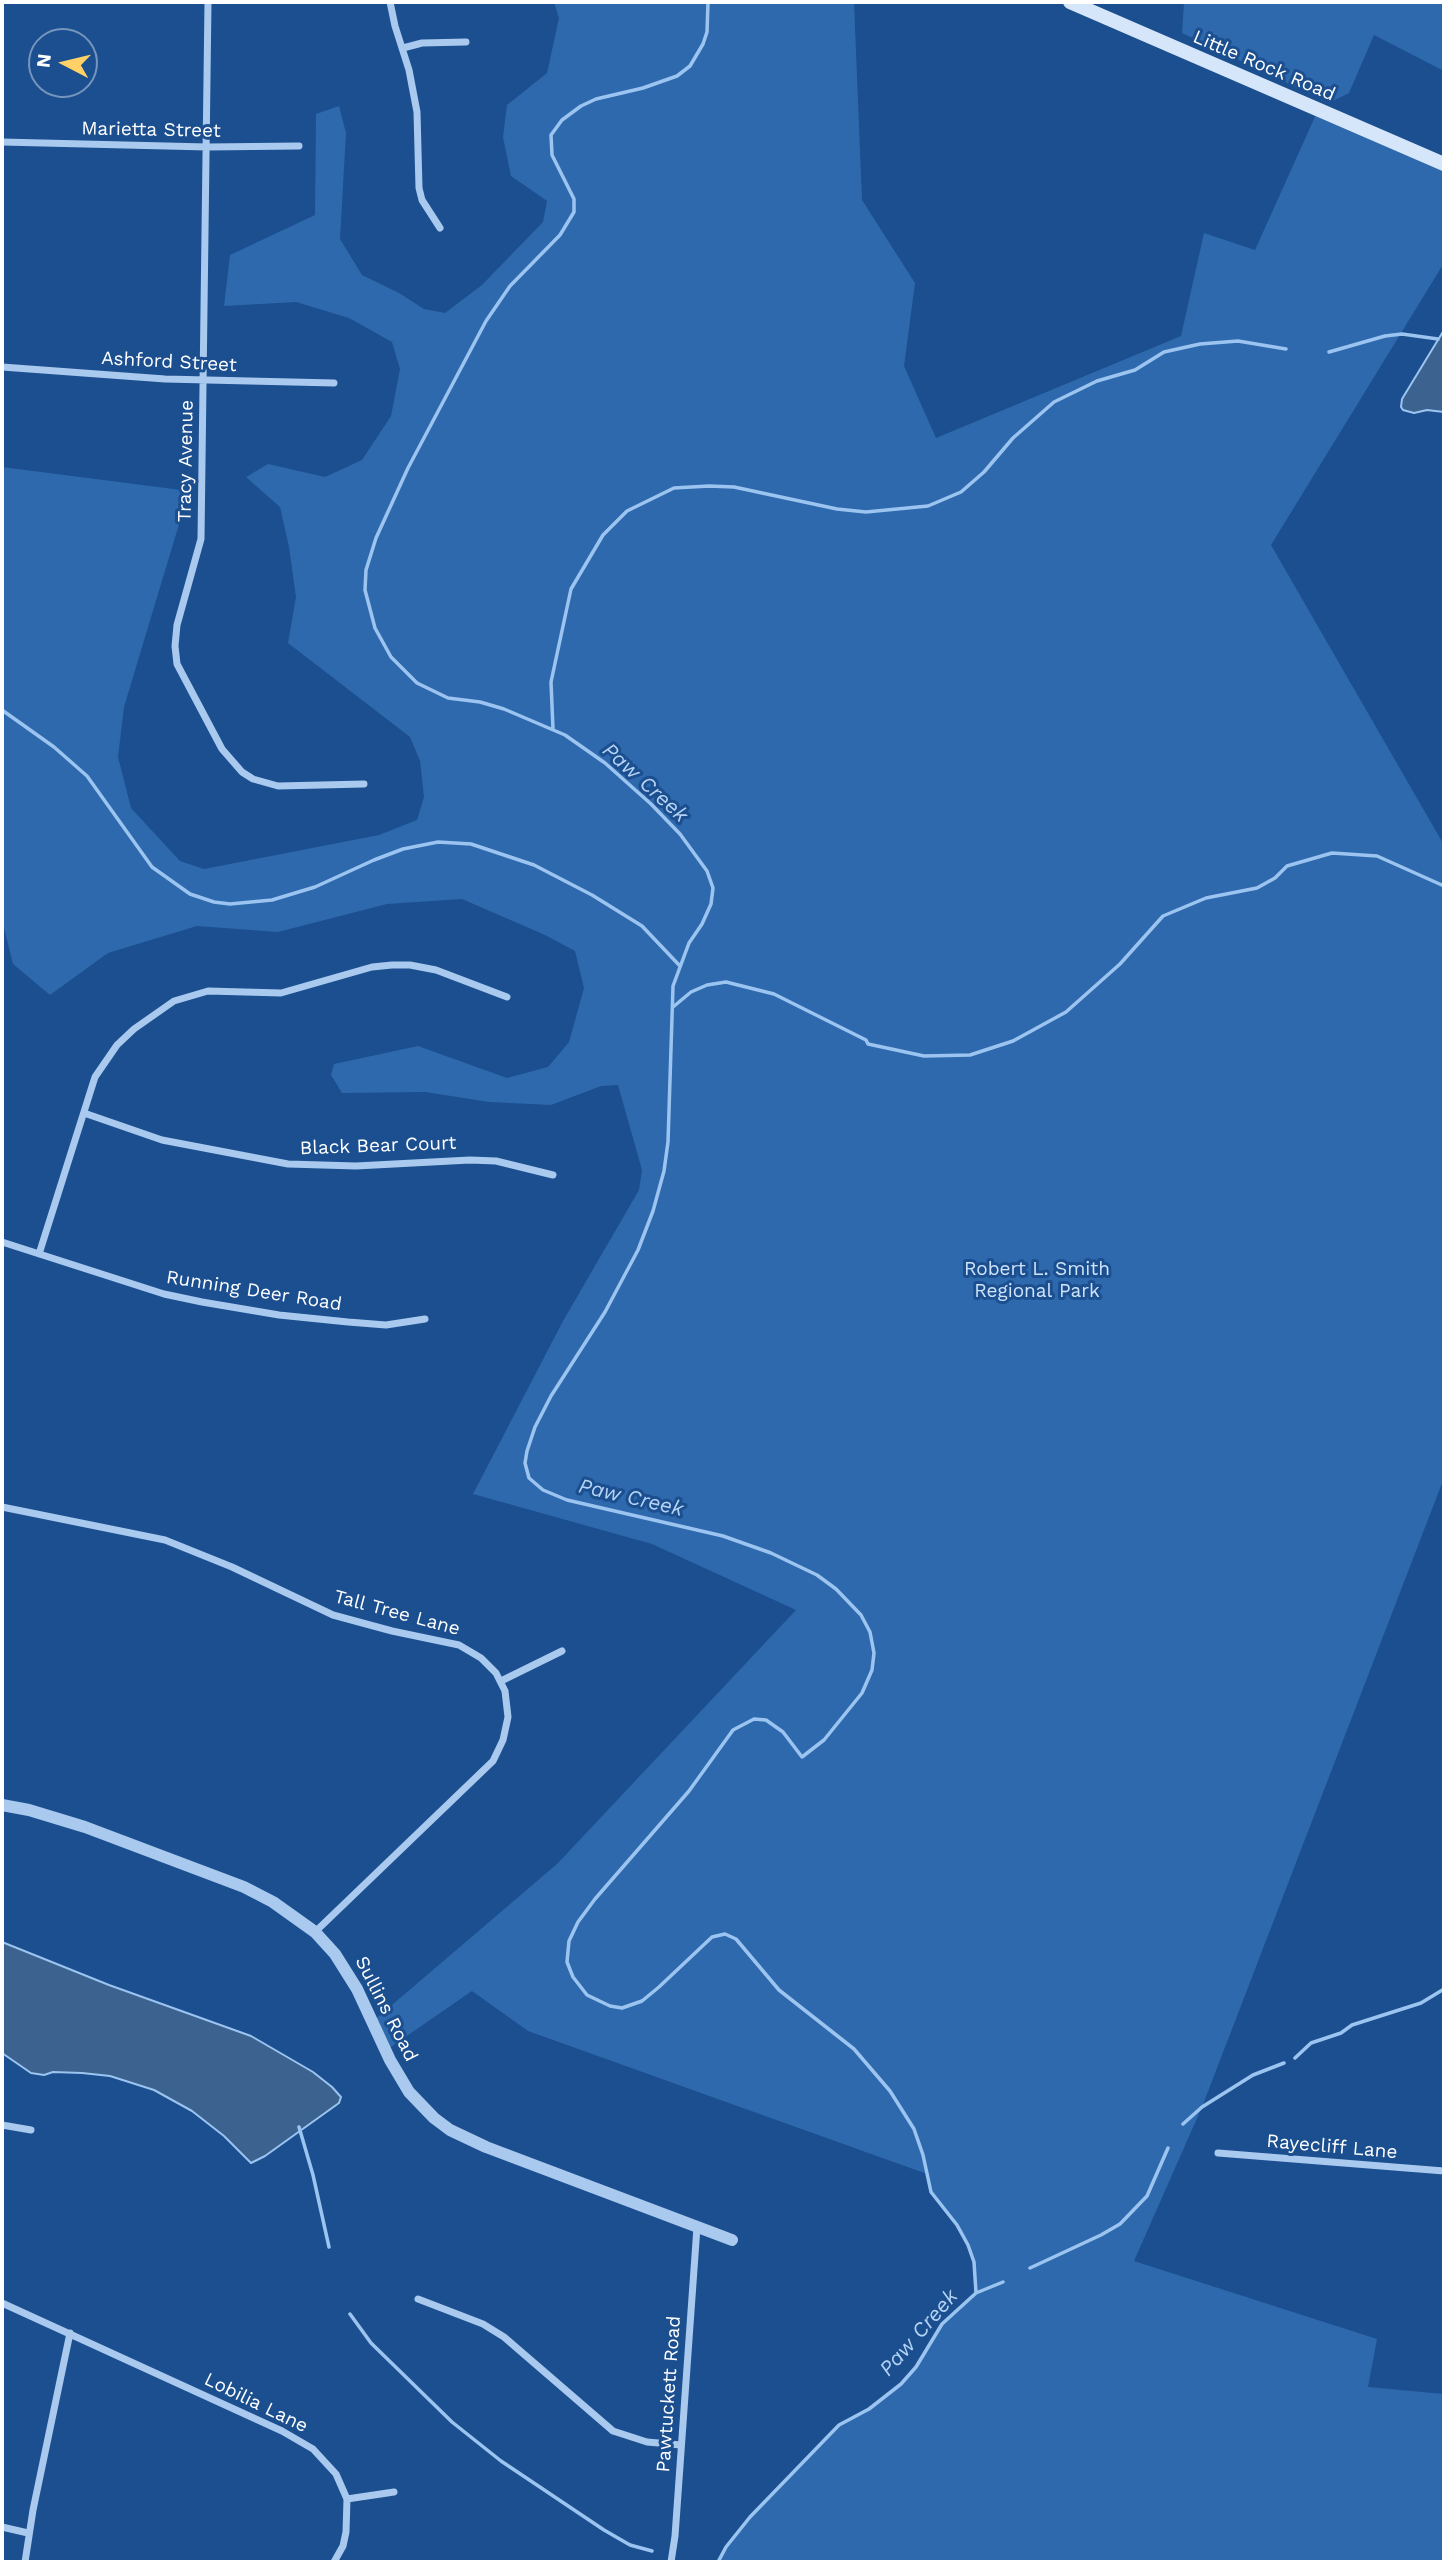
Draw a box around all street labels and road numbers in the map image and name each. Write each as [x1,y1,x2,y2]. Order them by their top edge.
street label: Little Rock Road [1189,26,1339,106]
street label: Marietta Street [81,117,221,143]
street label: Ashford Street [101,347,237,377]
street label: Tracy Avenue [174,400,198,522]
street label: Black Bear Court [299,1132,457,1160]
street label: Running Deer Road [165,1266,343,1316]
street label: Tall Tree Lane [332,1585,462,1641]
street label: Sullins Road [350,1953,422,2065]
street label: Rayecliff Lane [1266,2130,1398,2164]
street label: Pawtuckett Road [652,2315,686,2473]
street label: Lobilia Lane [200,2368,312,2438]

